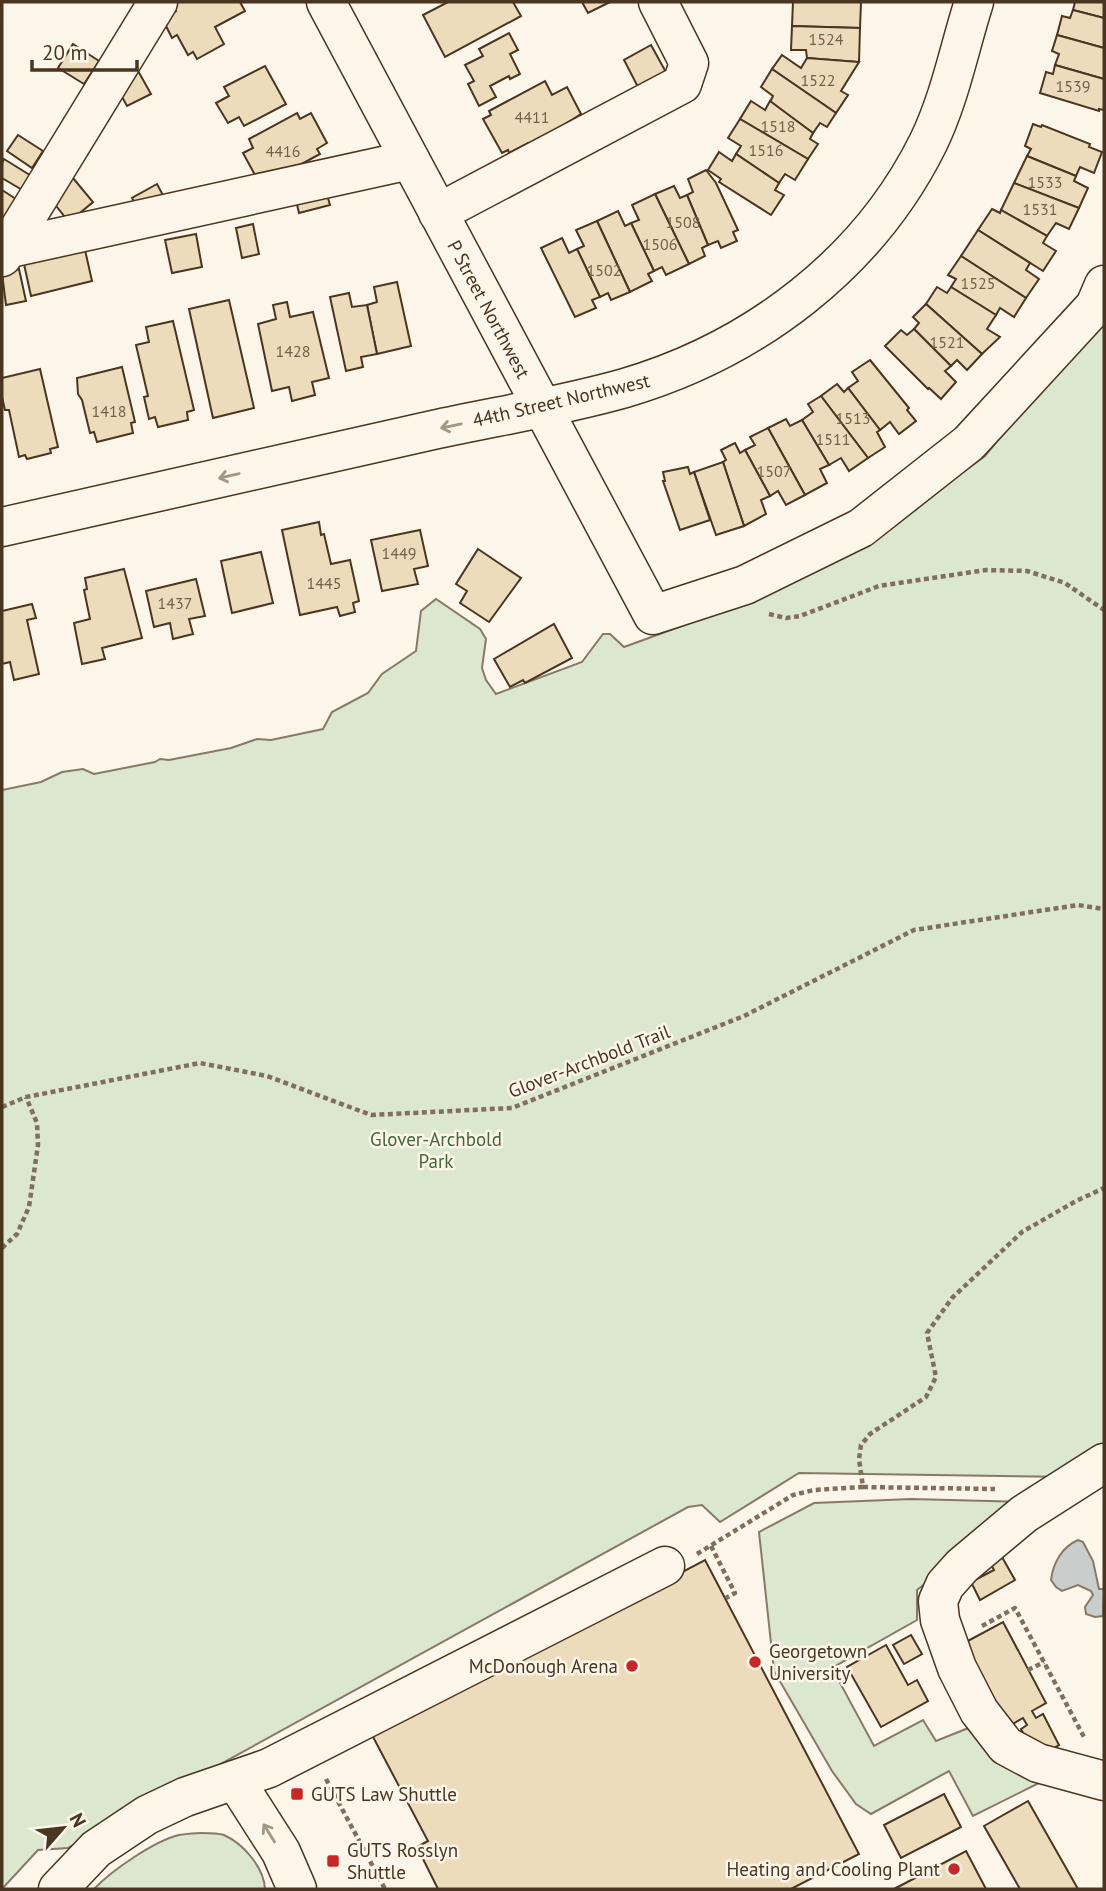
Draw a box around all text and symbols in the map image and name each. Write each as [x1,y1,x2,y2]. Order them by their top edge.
scale bar [32,28,136,72]
house number: 1524 [809,29,844,49]
text: 20 m [42,39,88,66]
house number: 1522 [801,70,835,90]
house number: 1539 [1056,76,1090,96]
house number: 4411 [515,107,549,127]
house number: 1518 [761,116,795,136]
house number: 1516 [749,140,783,160]
house number: 4416 [266,141,300,161]
house number: 1533 [1028,172,1062,192]
house number: 1531 [1023,199,1057,219]
house number: 1508 [666,212,700,232]
house number: 1506 [643,234,677,254]
street label: P Street Northwest [442,236,536,383]
house number: 1502 [587,260,621,280]
house number: 1525 [961,273,995,293]
house number: 1521 [930,332,964,352]
house number: 1428 [276,341,310,361]
street label: 44th Street Northwest [470,368,652,432]
house number: 1418 [92,401,126,421]
house number: 1513 [836,408,870,428]
one-way arrow [440,420,463,433]
house number: 1511 [816,429,850,449]
house number: 1507 [757,461,791,481]
one-way arrow [218,470,241,483]
house number: 1449 [382,543,416,563]
house number: 1445 [307,573,341,593]
house number: 1437 [158,593,192,613]
street label: Glover-Archbold Trail [505,1019,674,1103]
park label: Glover-Archbold Park [370,1127,502,1173]
place label: Georgetown University [769,1639,867,1685]
place label: McDonough Arena [469,1654,618,1678]
marker: Georgetown University [747,1654,763,1670]
marker: McDonough Arena [624,1658,640,1674]
place label: GUTS Law Shuttle [311,1782,457,1806]
marker: GUTS Law Shuttle [289,1786,305,1802]
north arrow [28,1793,98,1863]
text: N [64,1809,92,1831]
one-way arrow [262,1824,277,1843]
place label: GUTS Rosslyn Shuttle [347,1838,458,1884]
marker: GUTS Rosslyn Shuttle [325,1853,341,1869]
place label: Heating and Cooling Plant [727,1857,941,1881]
marker: Heating and Cooling Plant [946,1861,962,1877]

